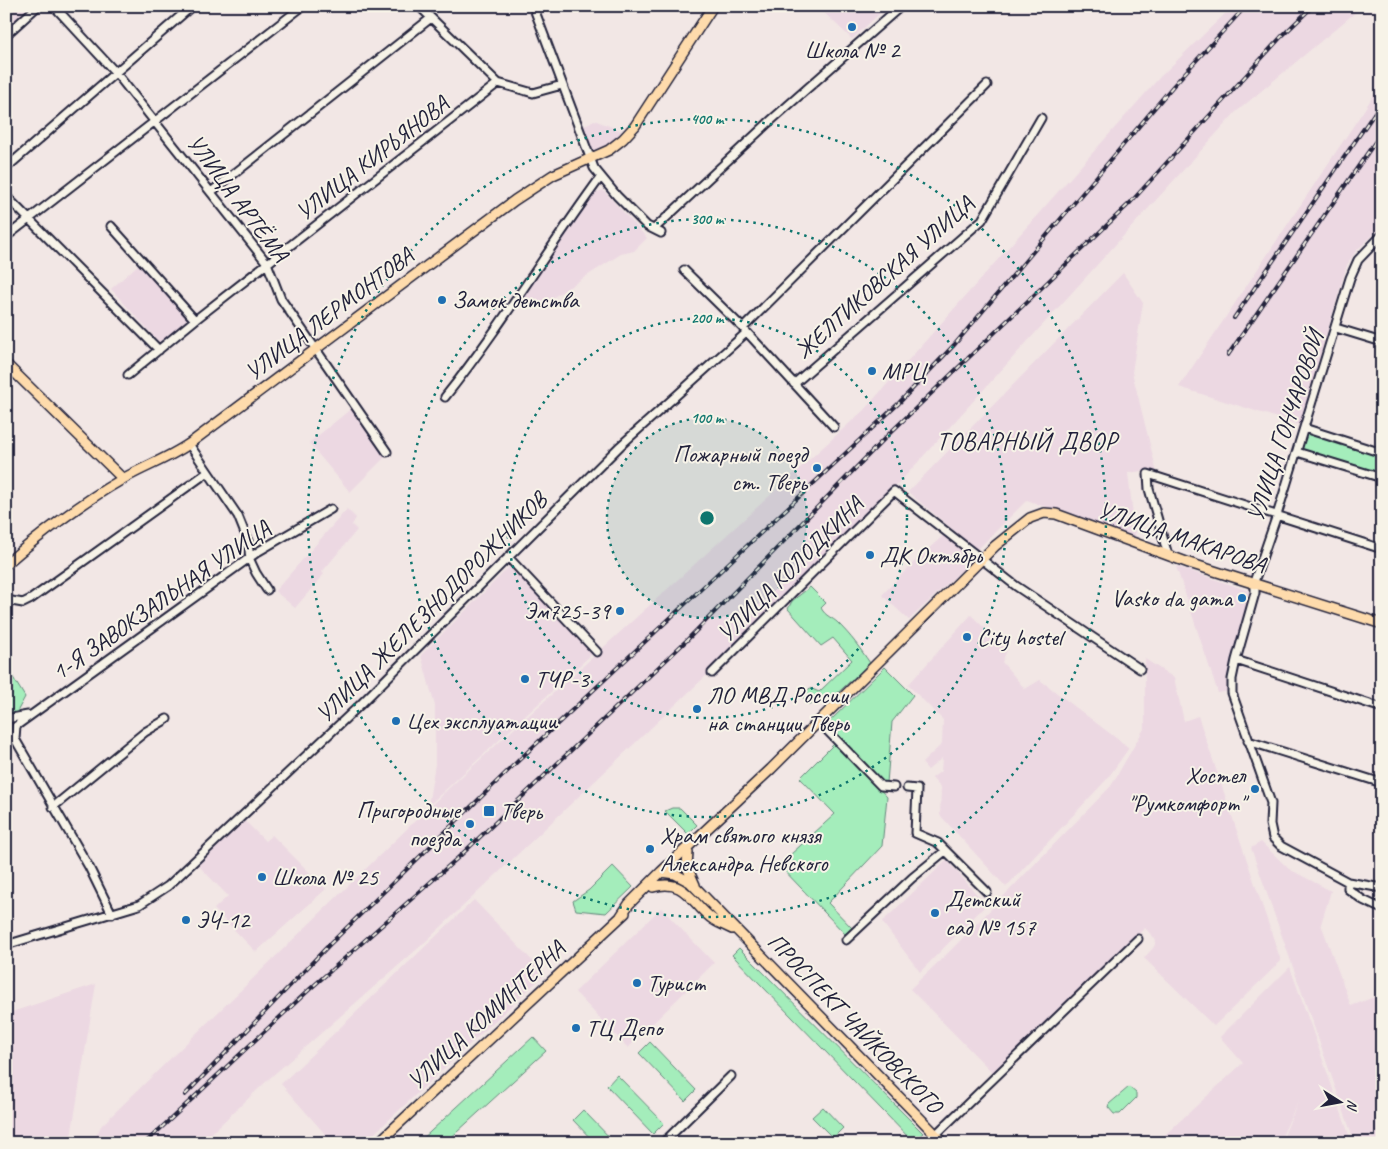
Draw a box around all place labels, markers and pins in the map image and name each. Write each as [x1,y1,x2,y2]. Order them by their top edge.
marker: Школа № 2 [846,21,858,33]
place label: Школа № 2 [804,35,902,65]
place label: Замок детства [452,285,580,315]
marker: Замок детства [436,294,448,306]
place label: МРЦ [882,356,929,386]
marker: МРЦ [866,365,878,377]
place label: Пожарный поезд ст. Тверь [673,439,810,497]
marker: Пожарный поезд ст. Тверь [811,462,823,474]
centre of rings [698,509,716,527]
place label: ДК Октябрь [880,540,983,570]
marker: ДК Октябрь [864,549,876,561]
place label: Vasko da gama [1111,583,1233,613]
marker: Vasko da gama [1236,592,1248,604]
place label: Эм725-39 [524,596,612,626]
marker: Эм725-39 [614,605,626,617]
place label: City hostel [977,622,1066,652]
marker: City hostel [961,631,973,643]
place label: ТЧР-3 [535,664,591,694]
marker: ТЧР-3 [519,673,531,685]
place label: ЛО МВД России на станции Тверь [707,680,850,738]
marker: ЛО МВД России на станции Тверь [691,703,703,715]
place label: Цех эксплуатации [406,706,558,736]
marker: Цех эксплуатации [390,715,402,727]
place label: Хостел "Румкомфорт" [1128,760,1250,818]
marker: Хостел "Румкомфорт" [1249,783,1261,795]
place label: Пригородные поезда [356,795,462,853]
place label: Тверь [500,796,543,826]
marker: Тверь [482,804,496,818]
marker: Пригородные поезда [464,818,476,830]
place label: Храм святого князя Александра Невского [660,820,829,878]
marker: Храм святого князя Александра Невского [644,843,656,855]
place label: Школа № 25 [272,862,379,892]
marker: Школа № 25 [256,871,268,883]
place label: Детский сад № 157 [945,884,1037,942]
place label: ЭЧ-12 [196,905,252,935]
marker: Детский сад № 157 [929,907,941,919]
marker: ЭЧ-12 [180,914,192,926]
place label: Турист [647,968,706,998]
marker: Турист [631,977,643,989]
place label: ТЦ Депо [586,1013,665,1043]
marker: ТЦ Депо [570,1022,582,1034]

